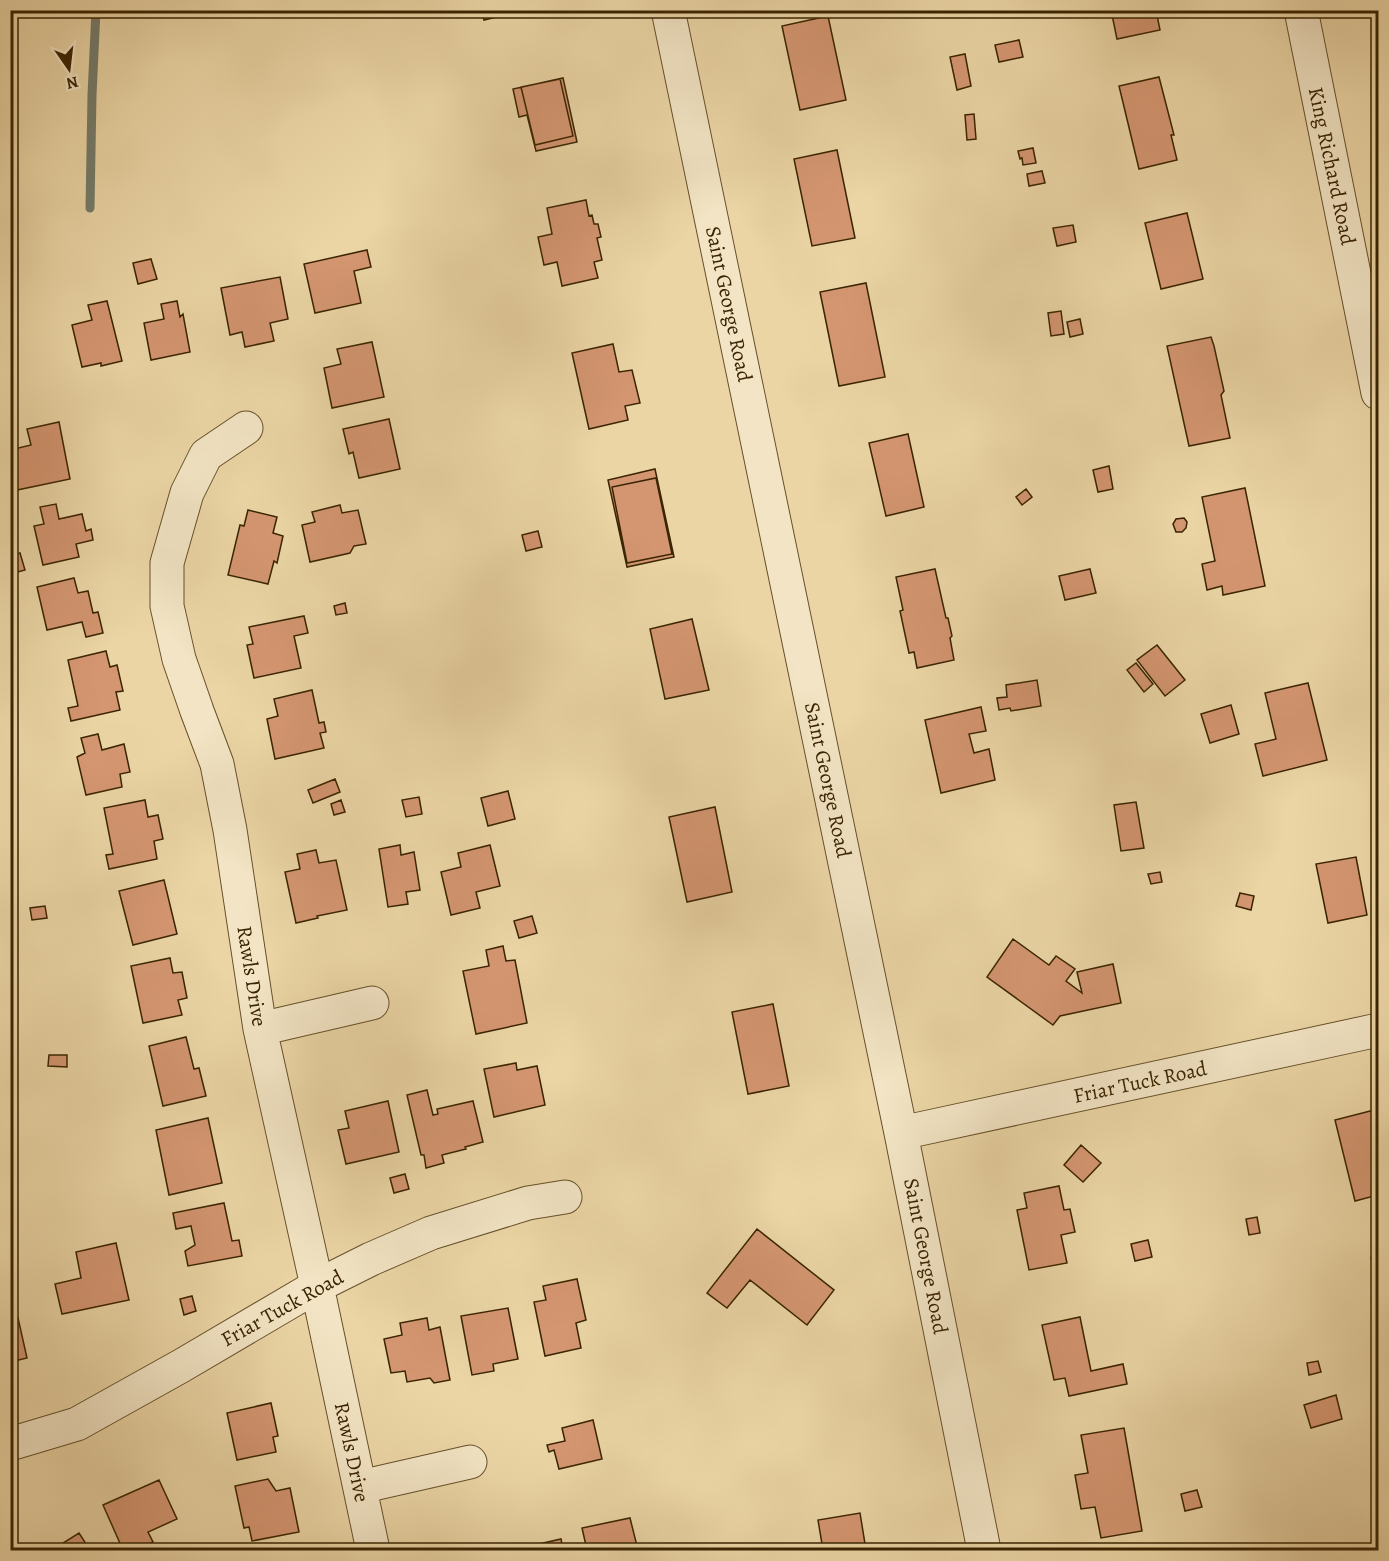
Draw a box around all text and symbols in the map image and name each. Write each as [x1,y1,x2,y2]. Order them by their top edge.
north arrow [39,39,99,99]
text: N [64,71,81,95]
street label: King Richard Road [1302,84,1363,248]
street label: Saint George Road [699,224,759,385]
street label: Saint George Road [798,700,858,861]
street label: Rawls Drive [230,924,274,1028]
street label: Friar Tuck Road [1071,1054,1210,1110]
street label: Saint George Road [897,1176,955,1337]
street label: Friar Tuck Road [216,1263,349,1353]
street label: Rawls Drive [328,1399,376,1505]

